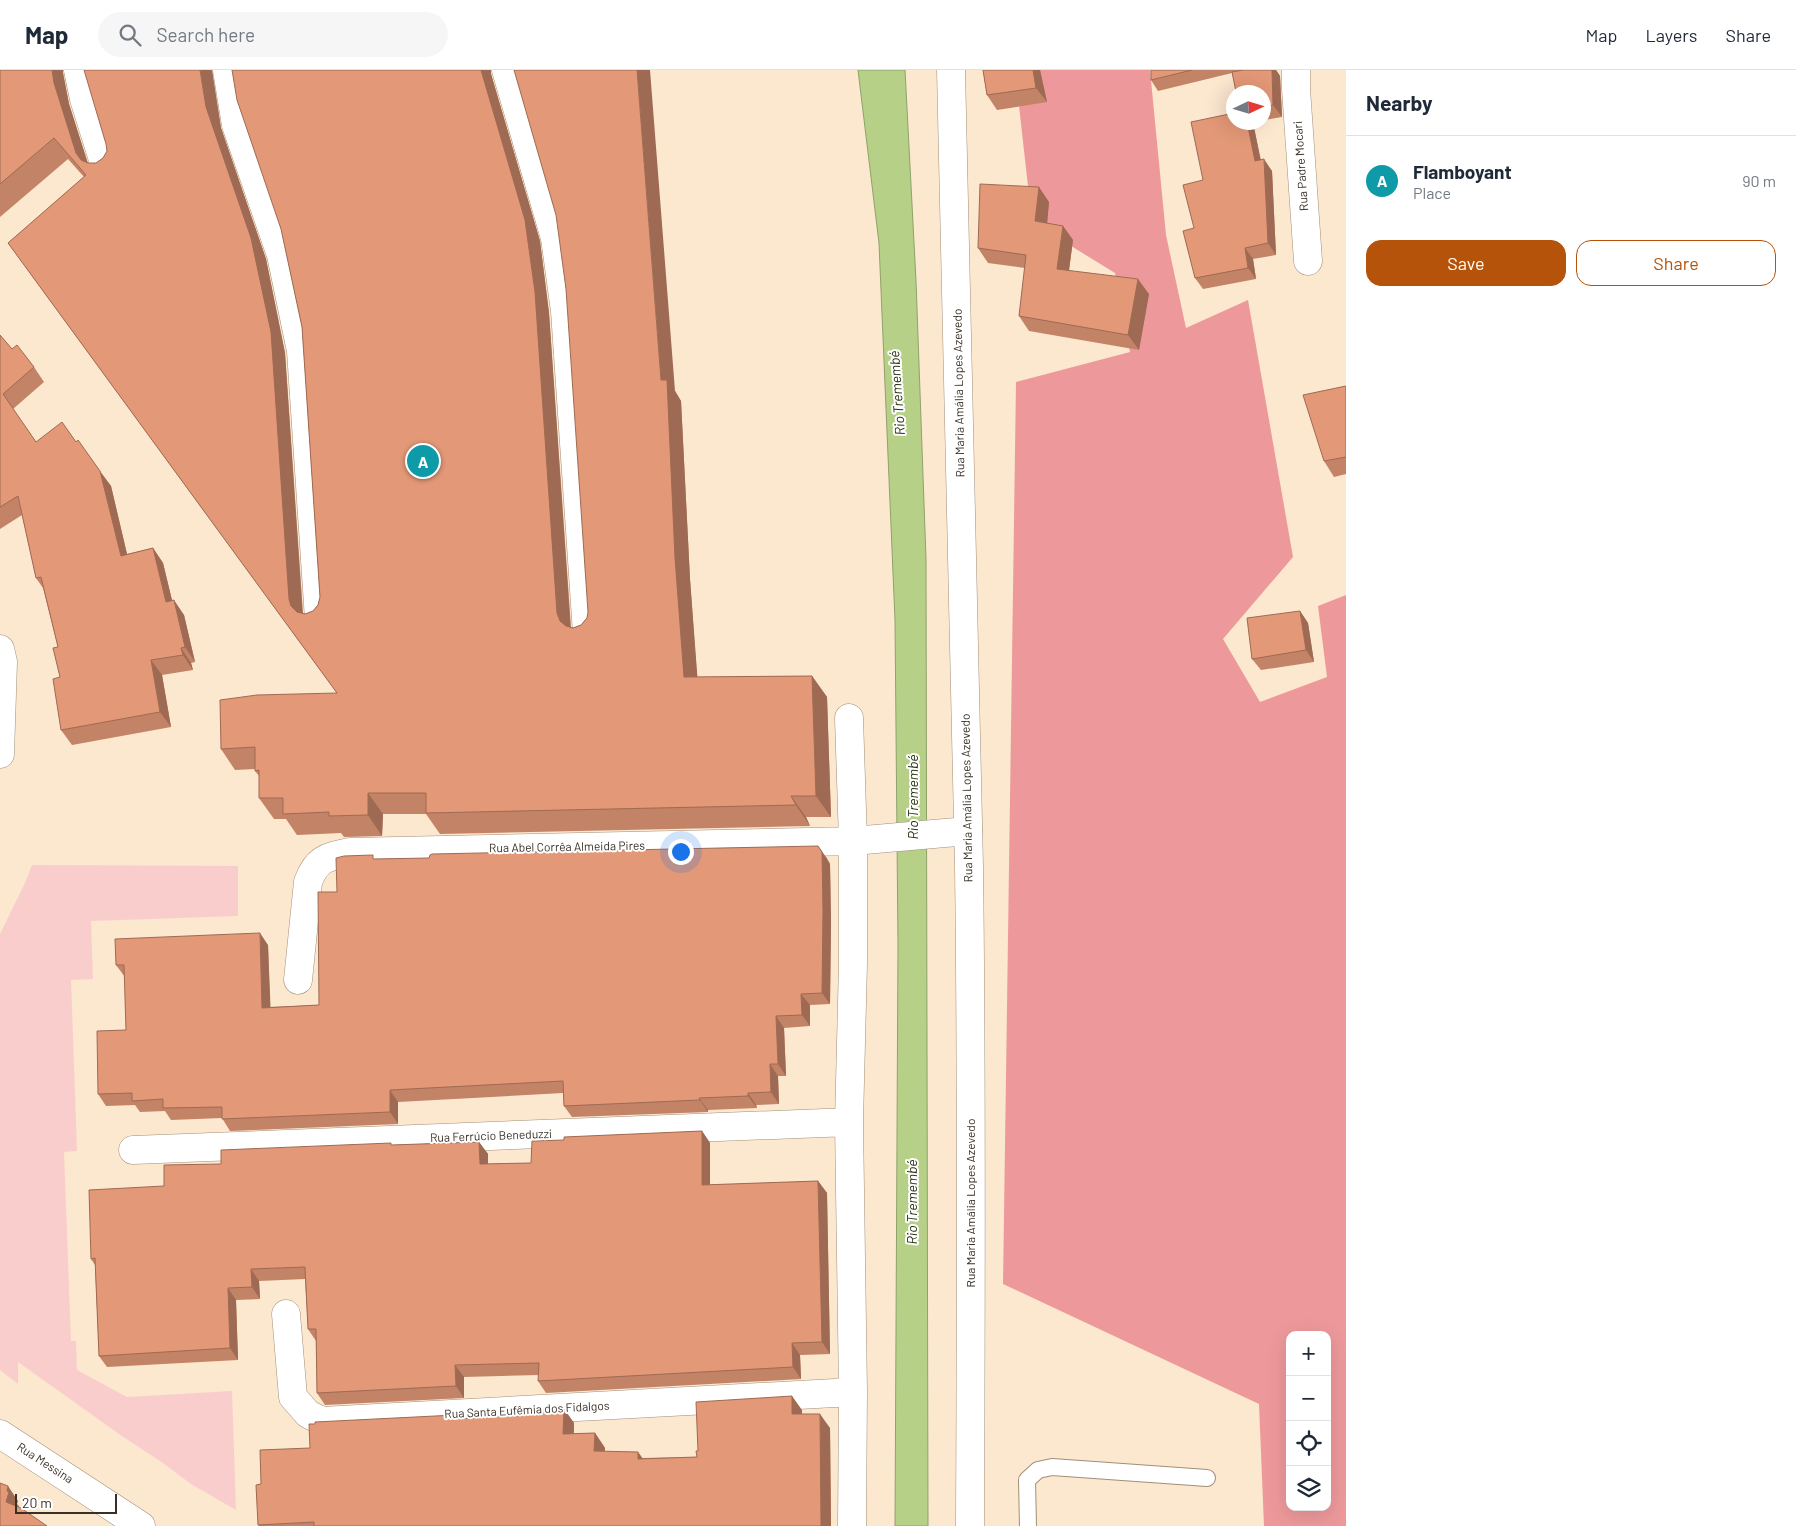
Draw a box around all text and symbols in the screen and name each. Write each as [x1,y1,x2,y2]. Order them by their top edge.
search box [98,12,448,57]
text: Map [25,20,68,49]
icon: search [116,21,144,49]
text: Search here [156,23,255,46]
text: Map [1585,24,1617,46]
text: Layers [1645,24,1698,46]
text: Share [1726,24,1771,46]
north arrow [1226,85,1271,130]
text: Nearby [1366,90,1432,115]
street label: Rua Padre Mocari [1290,121,1310,211]
text: Flamboyant [1413,160,1512,183]
text: A [1377,171,1387,190]
text: 90 m [1742,171,1776,190]
text: Place [1413,183,1451,202]
button: Save [1366,240,1566,286]
button: Share [1576,240,1776,286]
street label: Rua Maria Amália Lopes Azevedo [950,308,966,478]
water label: Rio Tremembé [885,350,908,436]
pin: A [407,442,439,480]
street label: Rua Maria Amália Lopes Azevedo [958,713,974,883]
water label: Rio Tremembé [904,754,921,840]
street label: Rua Abel Corrêa Almeida Pires [489,838,645,854]
your location [668,839,694,865]
street label: Rua Maria Amália Lopes Azevedo [963,1119,977,1287]
street label: Rua Ferrúcio Beneduzzi [430,1126,552,1144]
water label: Rio Tremembé [903,1159,920,1245]
map controls [1286,1331,1331,1511]
button: + [1286,1331,1331,1376]
button: − [1286,1376,1331,1421]
street label: Rua Santa Eufêmia dos Fidalgos [444,1398,610,1420]
button: locate [1286,1421,1331,1466]
street label: Rua Messina [15,1439,76,1486]
button: layers [1286,1466,1331,1511]
scale bar [15,1491,118,1514]
text: 20 m [22,1494,52,1511]

